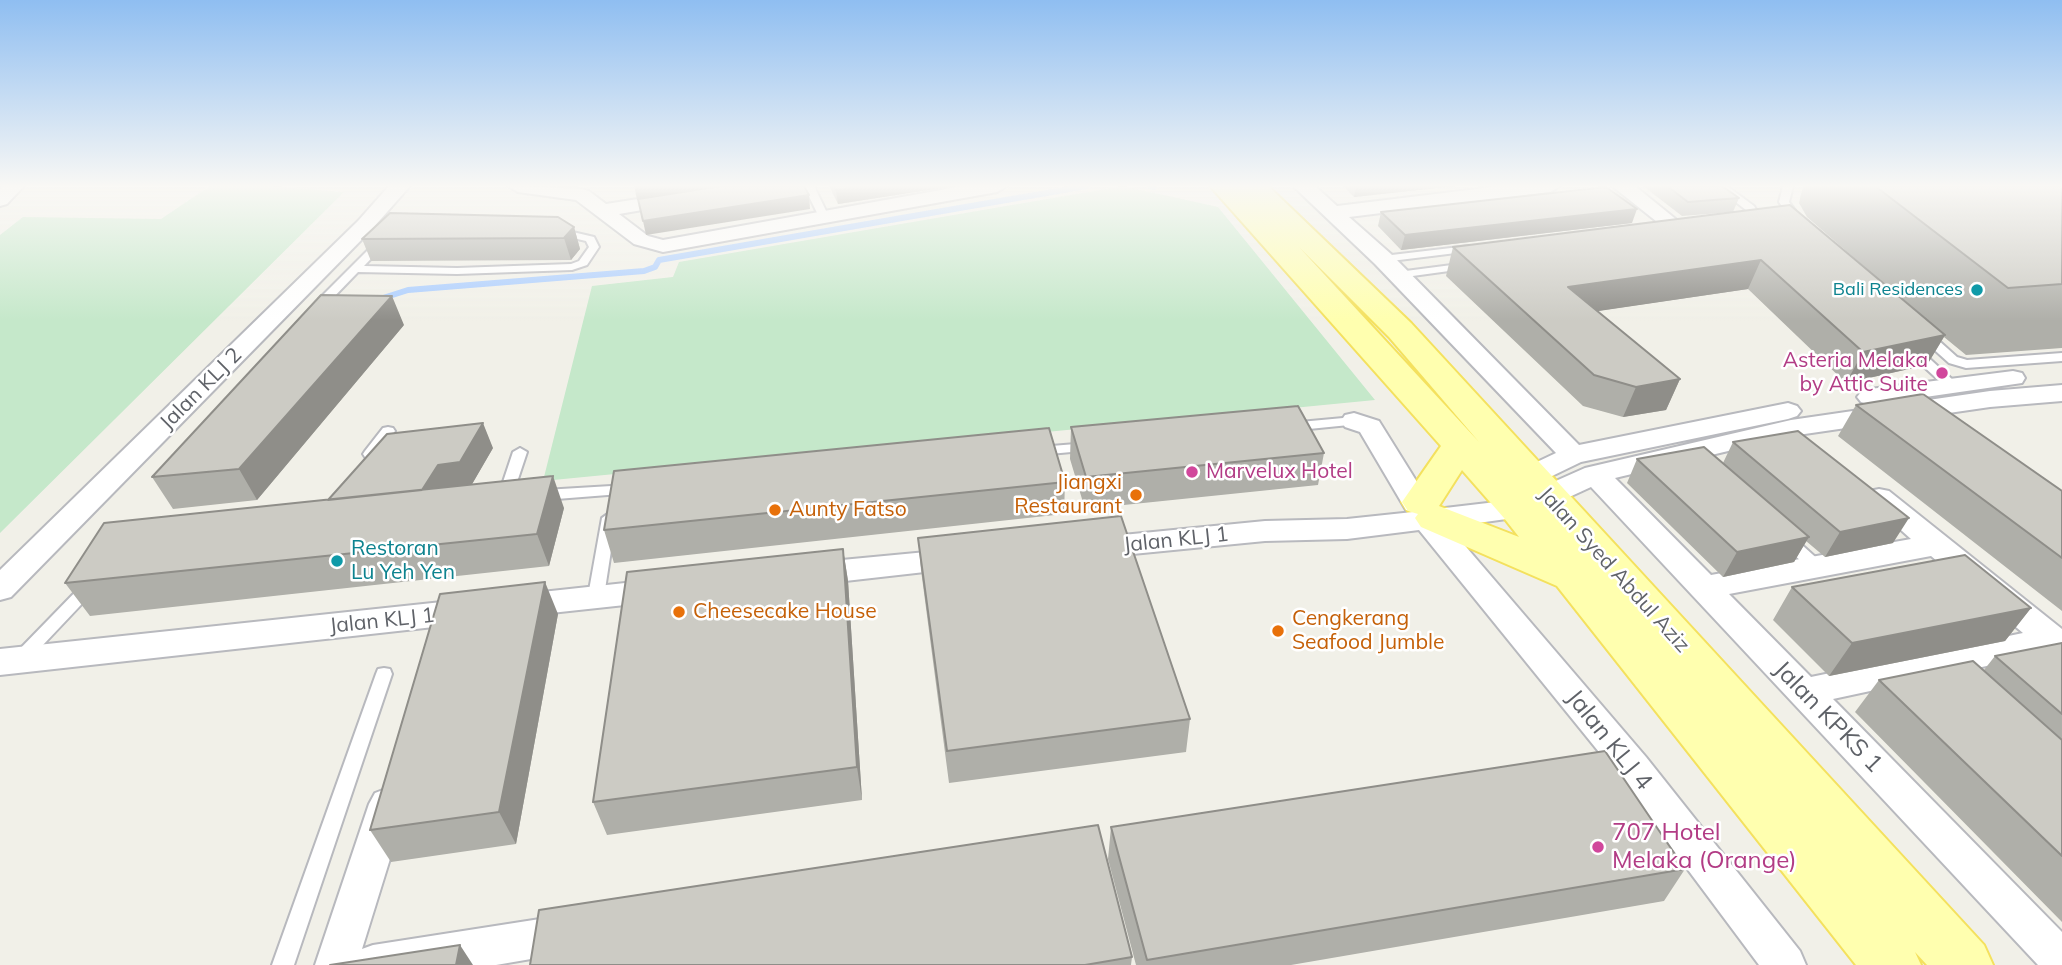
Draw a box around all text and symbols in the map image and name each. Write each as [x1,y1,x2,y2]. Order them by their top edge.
place label: Bali Residences [1833,279,1963,301]
marker: Bali Residences [1969,282,1985,298]
street label: Jalan KLJ 2 [155,343,247,435]
place label: Asteria Melaka by Attic Suite [1783,348,1928,398]
marker: Asteria Melaka by Attic Suite [1934,365,1950,381]
place label: Marvelux Hotel [1206,459,1353,485]
marker: Marvelux Hotel [1184,464,1200,480]
place label: Jiangxi Restaurant [1014,470,1122,520]
street label: Jalan Syed Abdul Aziz [1533,482,1695,658]
marker: Jiangxi Restaurant [1128,487,1144,503]
place label: Aunty Fatso [789,497,907,523]
marker: Aunty Fatso [767,502,783,518]
street label: Jalan KLJ 1 [1122,522,1230,558]
place label: Restoran Lu Yeh Yen [351,536,455,586]
marker: Restoran Lu Yeh Yen [329,553,345,569]
place label: Cheesecake House [693,599,877,625]
street label: Jalan KLJ 1 [328,603,436,639]
marker: Cheesecake House [671,604,687,620]
place label: Cengkerang Seafood Jumble [1292,606,1444,656]
marker: Cengkerang Seafood Jumble [1270,623,1286,639]
street label: Jalan KPKS 1 [1768,655,1888,779]
street label: Jalan KLJ 4 [1560,684,1658,796]
place label: 707 Hotel Melaka (Orange) [1612,819,1797,875]
marker: 707 Hotel Melaka (Orange) [1590,839,1606,855]

